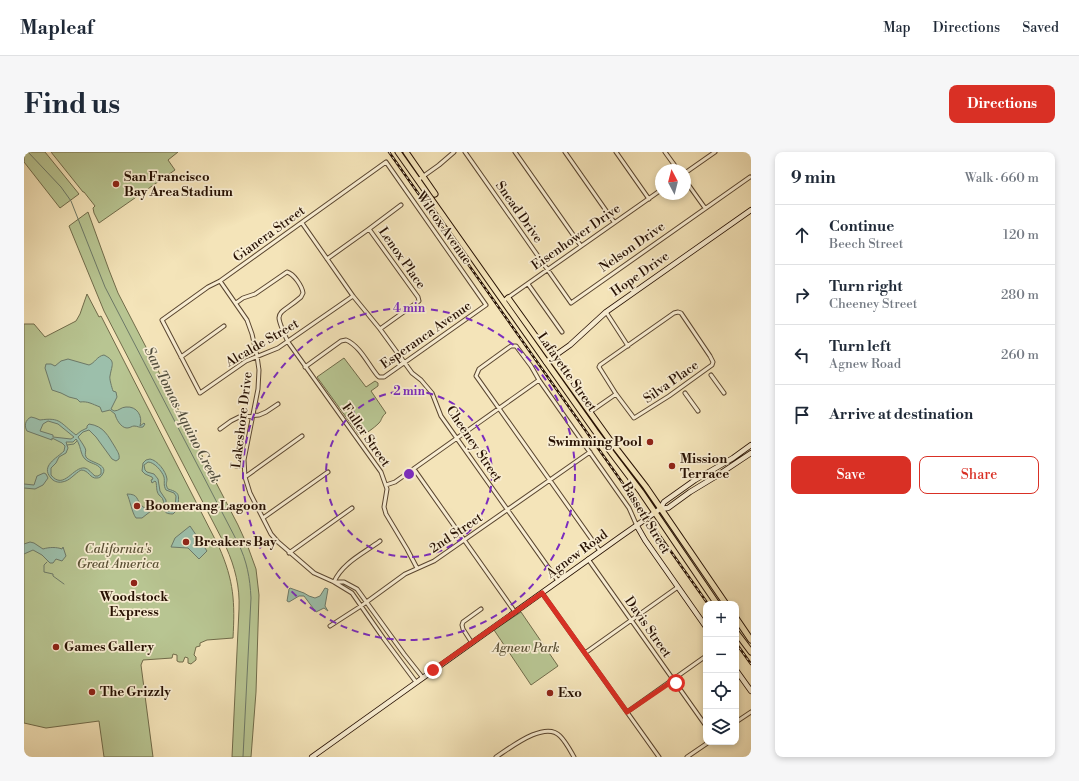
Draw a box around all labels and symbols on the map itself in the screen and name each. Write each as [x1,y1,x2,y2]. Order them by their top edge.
north arrow [655,164,691,200]
place label: San Francisco Bay Area Stadium [124,169,233,200]
street label: Snead Drive [492,178,546,246]
marker: San Francisco Bay Area Stadium [111,179,121,189]
street label: Wilcox Avenue [412,188,475,268]
street label: Eisenhower Drive [528,200,624,274]
street label: Gianera Street [230,202,308,265]
street label: Nelson Drive [596,218,668,275]
street label: Lenox Place [375,224,429,292]
street label: Hope Drive [608,248,673,300]
street label: Esperanca Avenue [377,297,475,372]
text: 4 min [393,301,426,316]
street label: Alcalde Street [222,315,302,371]
street label: Lafayette Street [534,329,600,415]
water label: San Tomas Aquino Creek [140,344,224,486]
street label: Silva Place [640,357,702,407]
street label: Lakeshore Drive [228,370,256,469]
text: 2 min [393,384,425,399]
street label: Fuller Street [338,400,394,470]
street label: Cheeney Street [443,403,506,485]
place label: Swimming Pool [548,434,643,450]
marker: Swimming Pool [645,437,655,447]
place label: Mission Terrace [680,451,729,482]
marker: Mission Terrace [667,461,677,471]
centre of rings [402,467,416,481]
street label: Bassett Street [618,478,674,557]
place label: Boomerang Lagoon [145,498,266,514]
marker: Boomerang Lagoon [132,501,142,511]
street label: 2nd Street [426,509,486,557]
street label: Agnew Road [542,526,611,582]
place label: Breakers Bay [194,534,277,550]
marker: Breakers Bay [181,537,191,547]
park label: California's Great America [77,541,160,572]
marker: Woodstock Express [129,578,139,588]
place label: Woodstock Express [99,589,169,620]
street label: Davis Street [621,593,675,661]
place label: Games Gallery [64,639,155,655]
park label: Agnew Park [490,640,560,656]
marker: Games Gallery [51,642,61,652]
route end [424,661,442,679]
route start [667,674,685,692]
place label: The Grizzly [100,684,171,700]
place label: Exo [558,685,582,701]
marker: The Grizzly [87,687,97,697]
marker: Exo [545,688,555,698]

